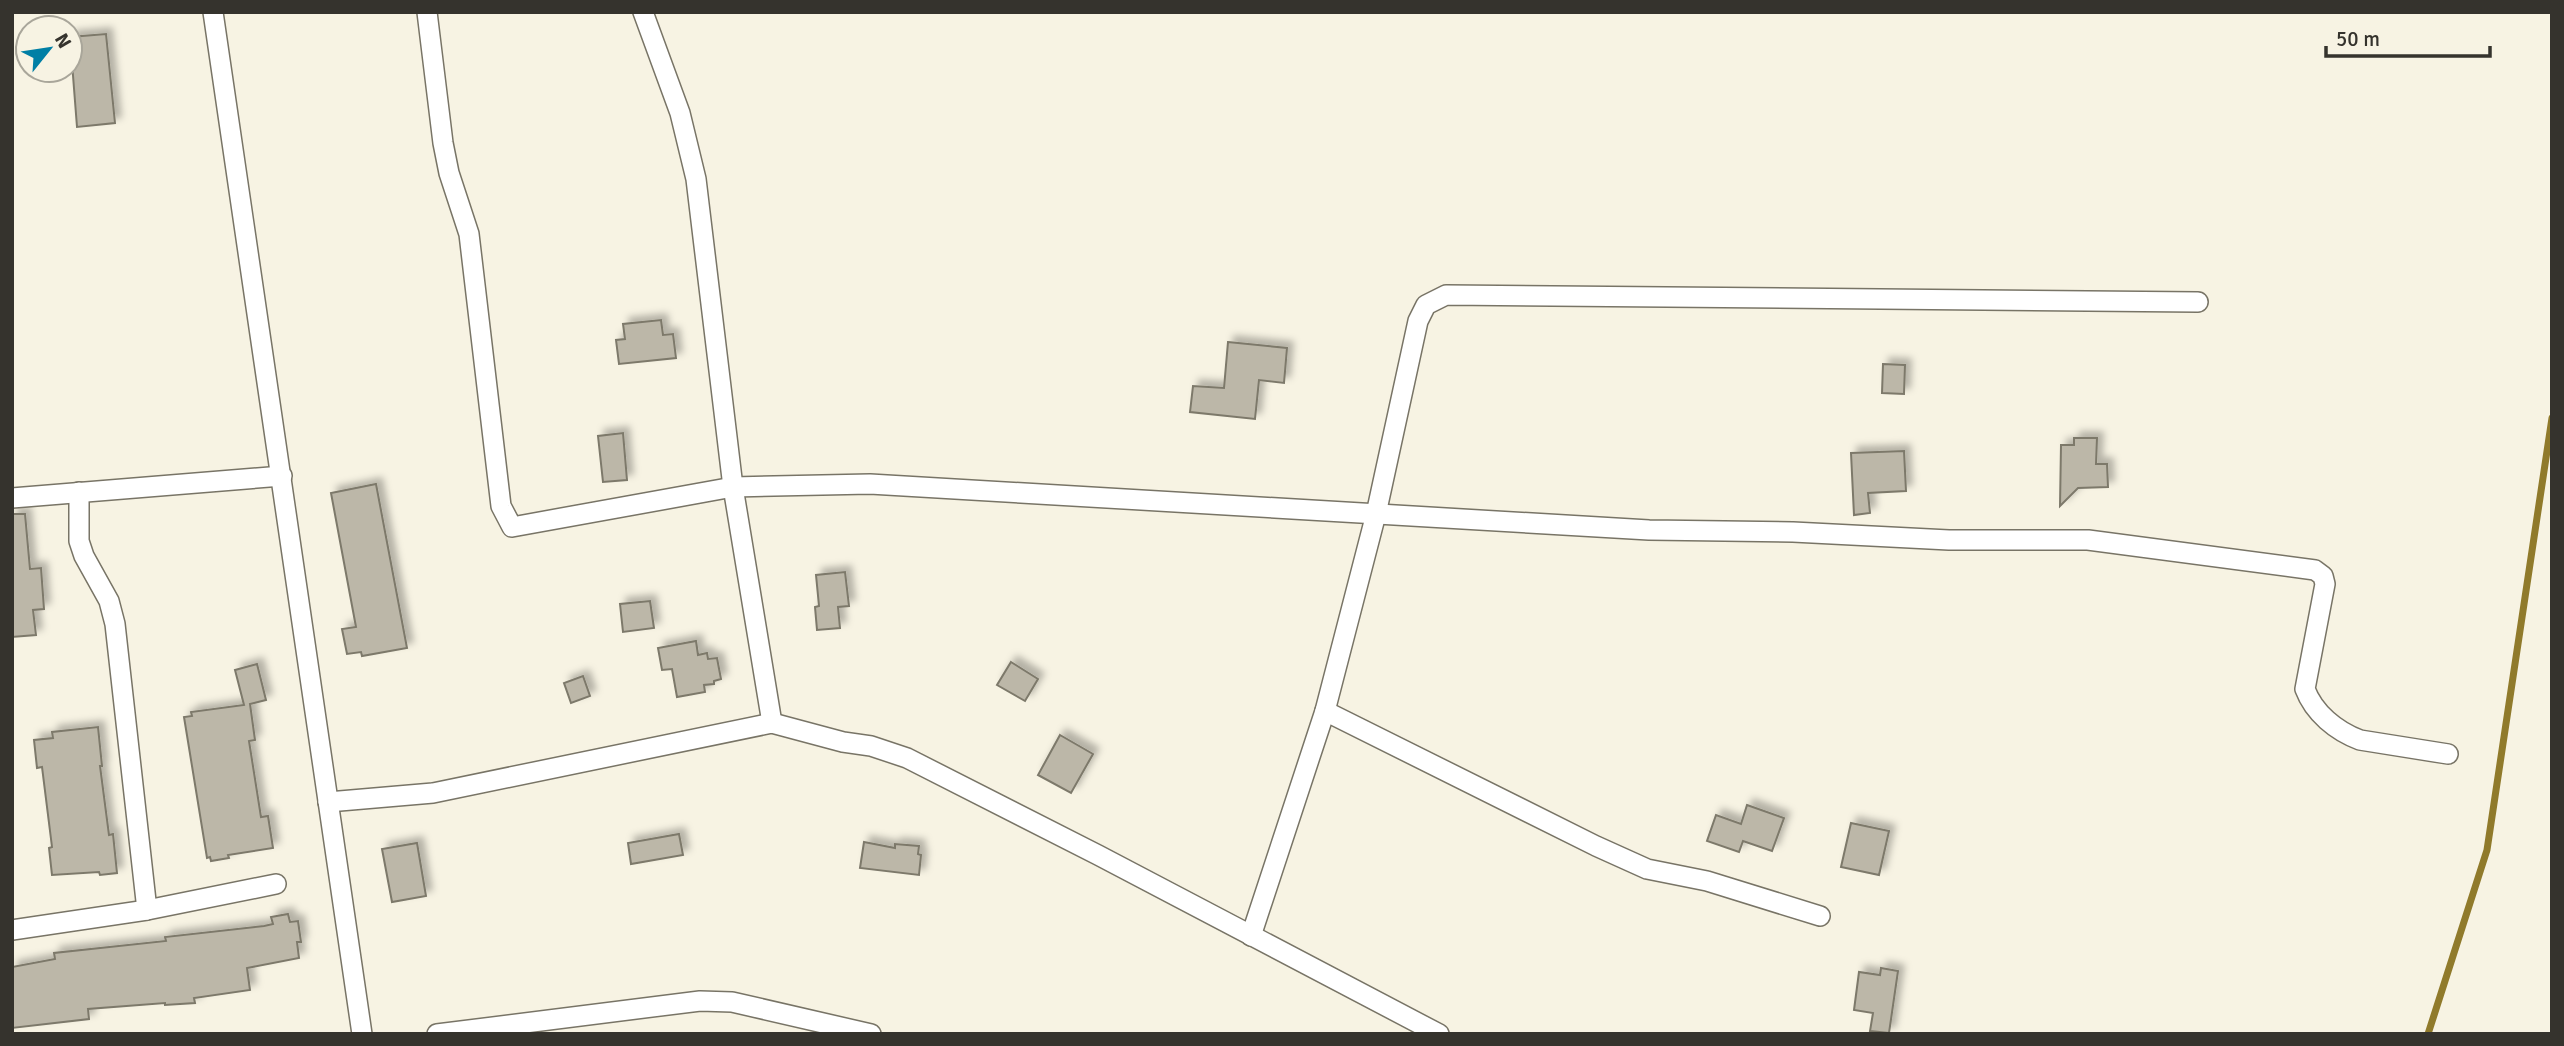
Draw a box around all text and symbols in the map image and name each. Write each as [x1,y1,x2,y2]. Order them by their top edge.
north arrow [14,14,84,84]
scale bar [2326,14,2490,58]
text: 50 m [2336,26,2380,52]
text: N [49,29,77,53]

